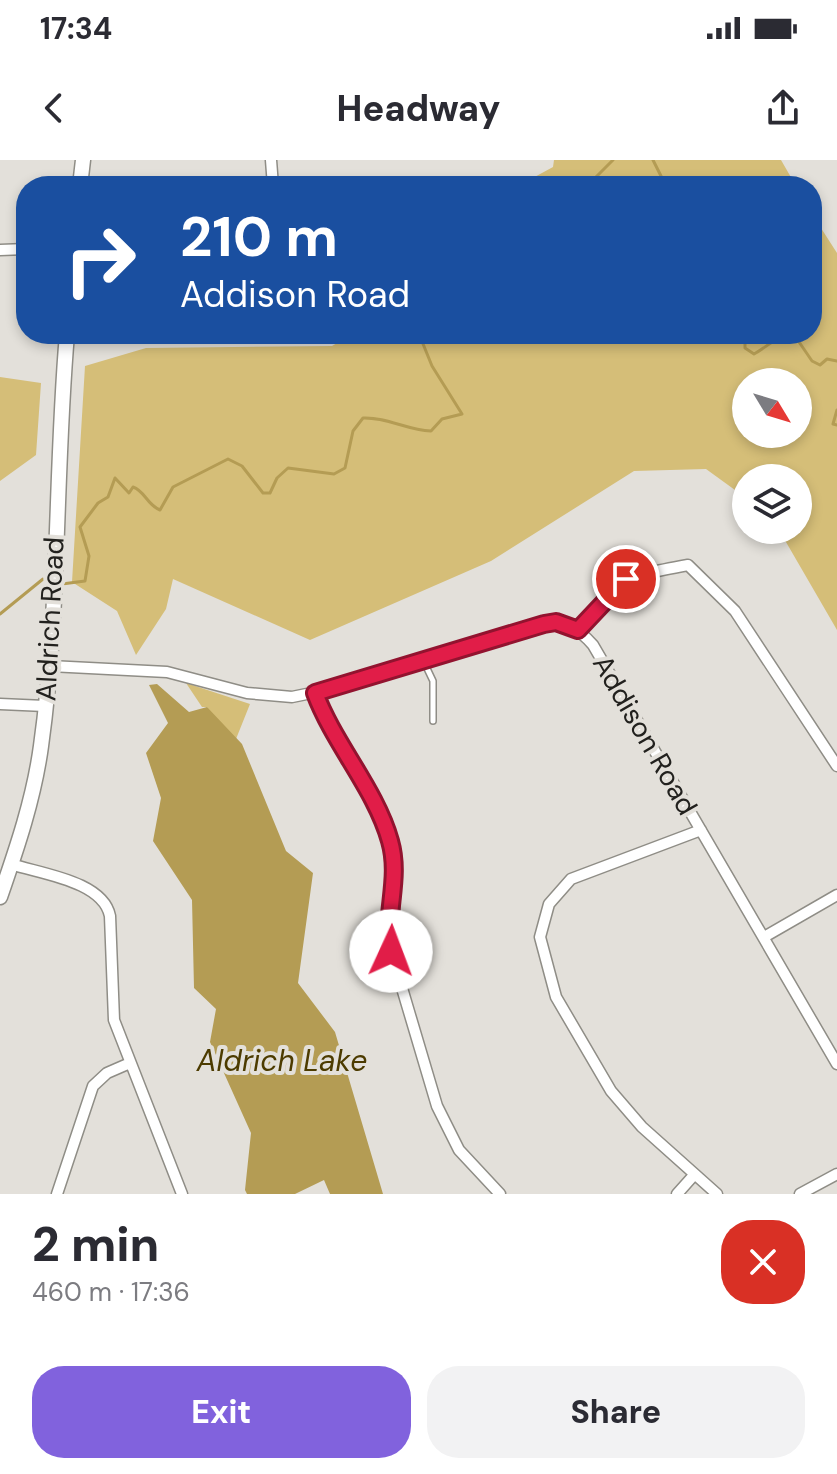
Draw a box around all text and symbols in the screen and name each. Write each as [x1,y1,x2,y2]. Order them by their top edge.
text: 17:34 [40,9,112,48]
text: Headway [337,85,500,132]
icon: back [32,86,76,130]
icon: share [761,86,805,130]
text: 210 m [180,200,338,273]
icon: right [48,208,152,312]
text: Addison Road [180,271,410,318]
north arrow [732,368,812,448]
map controls [732,368,812,544]
button: layers [732,464,812,544]
street label: Aldrich Road [27,536,73,702]
pin [592,545,660,613]
icon: arrive [604,557,648,601]
street label: Addison Road [584,648,706,822]
position arrow [349,909,433,993]
water label: Aldrich Lake [196,1041,367,1080]
text: 2 min [32,1213,159,1276]
button: close [721,1220,805,1304]
text: 460 m · 17:36 [32,1275,190,1309]
button: Exit [32,1366,411,1458]
button: Share [427,1366,805,1458]

